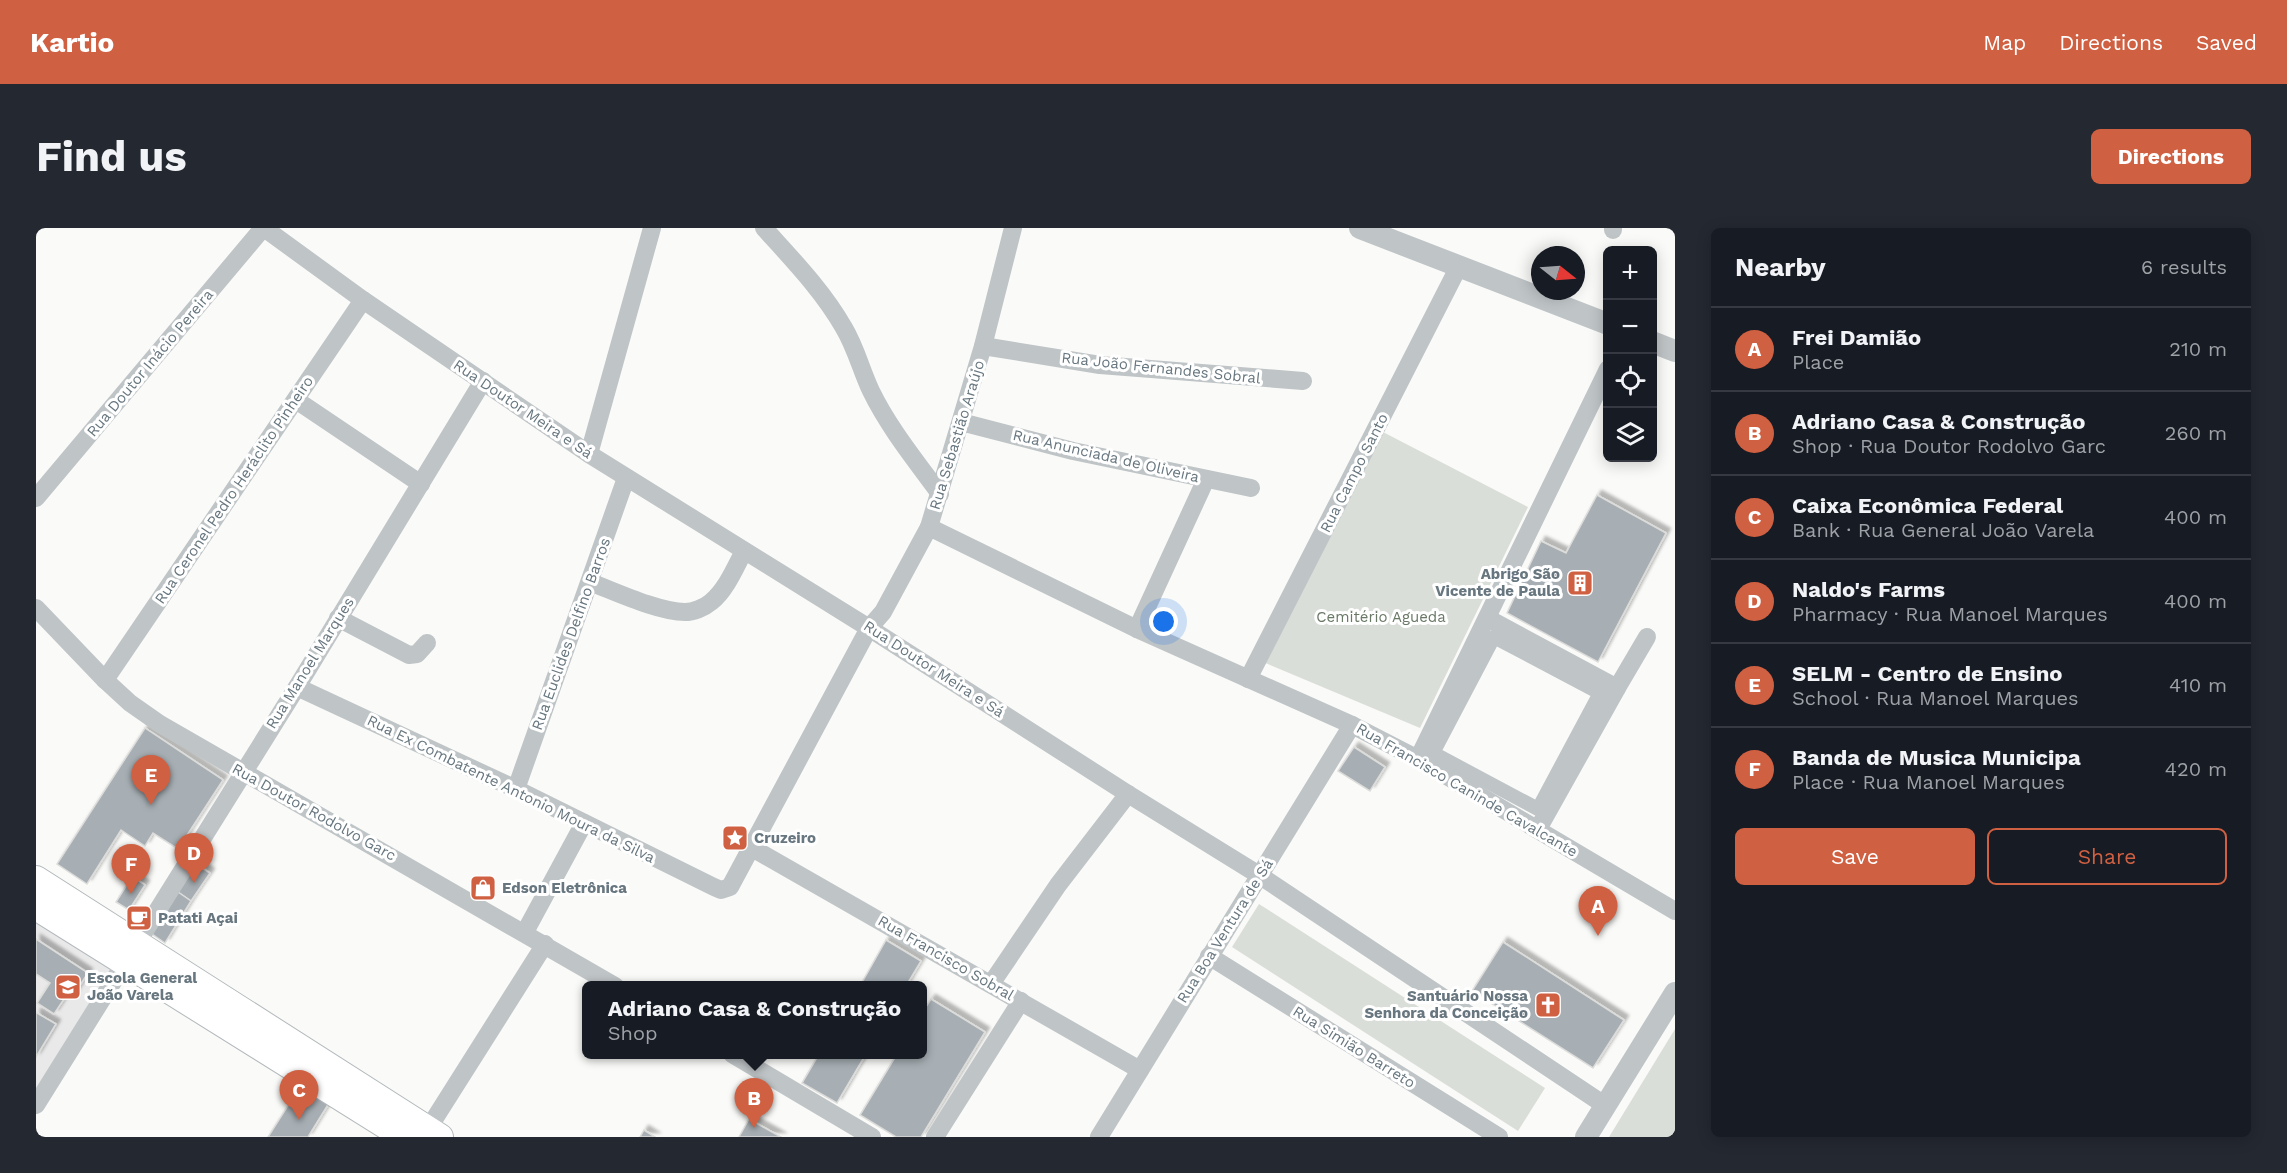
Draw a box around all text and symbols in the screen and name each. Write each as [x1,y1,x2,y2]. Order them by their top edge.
text: Kartio [30,26,114,59]
text: Map [1983,30,2026,55]
text: Directions [2059,30,2163,55]
text: Saved [2196,30,2257,55]
button: Directions [2091,129,2251,184]
text: Find us [36,132,187,181]
north arrow [1531,246,1585,300]
map controls [1603,246,1657,462]
button: + [1603,246,1657,300]
text: Nearby [1735,252,1826,282]
text: 6 results [2141,255,2227,279]
street label: Rua Doutor Inácio Pereira [83,285,217,440]
button: − [1603,300,1657,354]
text: Frei Damião [1792,325,1921,350]
text: A [1748,337,1761,361]
text: 210 m [2169,337,2227,361]
street label: Rua João Fernandes Sobral [1061,349,1262,387]
text: Place [1792,350,1844,374]
button: locate [1603,354,1657,408]
street label: Rua Doutor Meira e Sá [450,356,596,463]
street label: Rua Sebastião Araújo [926,358,988,512]
street label: Rua Ceronel Pedro Heráclito Pinheiro [151,373,317,607]
button: layers [1603,408,1657,462]
text: Adriano Casa & Construção [1792,409,2085,434]
street label: Rua Campo Santo [1316,410,1392,536]
text: B [1748,421,1761,445]
text: 260 m [2165,421,2227,445]
street label: Rua Anunciada de Oliveira [1011,426,1201,486]
text: Shop · Rua Doutor Rodolvo Garc [1792,434,2106,458]
text: Caixa Econômica Federal [1792,493,2063,518]
text: C [1748,505,1761,529]
text: 400 m [2164,505,2227,529]
text: Bank · Rua General João Varela [1792,518,2094,542]
street label: Rua Euclides Delfino Barros [528,535,614,733]
place label: Abrigo São Vicente de Paula [1435,565,1560,600]
building icon: Abrigo São Vicente de Paula [1565,568,1595,598]
text: Naldo's Farms [1792,577,1945,602]
text: D [1747,589,1762,613]
text: 400 m [2164,589,2227,613]
street label: Rua Manoel Marques [262,594,358,732]
text: Pharmacy · Rua Manoel Marques [1792,602,2108,626]
your location [1149,607,1178,636]
park label: Cemitério Agueda [1316,608,1446,626]
street label: Rua Doutor Meira e Sá [860,617,1008,721]
text: SELM - Centro de Ensino [1792,661,2063,686]
text: E [1748,673,1761,697]
text: 410 m [2169,673,2227,697]
text: School · Rua Manoel Marques [1792,686,2079,710]
street label: Rua Ex Combatente Antonio Moura da Silva [364,711,658,867]
street label: Rua Francisco Caninde Cavalcante [1353,719,1581,861]
text: Banda de Musica Municipa [1792,745,2081,770]
pin: E [132,756,170,805]
text: F [1748,757,1761,781]
text: 420 m [2165,757,2227,781]
street label: Rua Doutor Rodolvo Garc [229,759,399,865]
text: Place · Rua Manoel Marques [1792,770,2065,794]
place icon: Cruzeiro [720,823,750,853]
button: Save [1735,828,1975,885]
button: Share [1987,828,2227,885]
place label: Cruzeiro [754,829,816,847]
pin: D [174,834,214,883]
pin: F [112,844,151,894]
street label: Rua Boa Ventura de Sá [1173,855,1277,1006]
shop icon: Edson Eletrônica [468,873,498,903]
place label: Edson Eletrônica [502,879,627,897]
pin: A [1578,886,1618,936]
cafe icon: Patati Açai [124,903,154,933]
place label: Patati Açai [158,909,238,927]
street label: Rua Francisco Sobral [875,912,1018,1005]
place label: Escola General João Varela [87,969,197,1004]
school or university icon: Escola General João Varela [53,972,83,1002]
popup [582,981,927,1059]
place label: Santuário Nossa Senhora da Conceição [1364,987,1528,1022]
church icon: Santuário Nossa Senhora da Conceição [1533,990,1563,1020]
text: Adriano Casa & Construção [608,996,901,1021]
street label: Rua Simião Barreto [1290,1002,1418,1092]
text: Shop [608,1021,658,1045]
pin: C [280,1070,318,1120]
pin: B [734,1078,774,1128]

